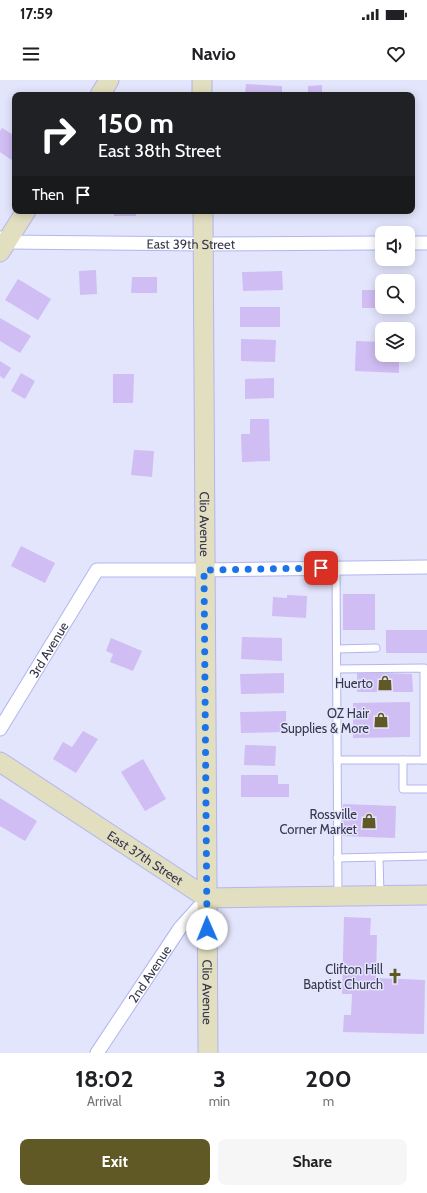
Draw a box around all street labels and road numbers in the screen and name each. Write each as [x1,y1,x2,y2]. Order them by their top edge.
street label: East 39th Street [146,235,236,252]
street label: Clio Avenue [197,491,213,557]
street label: 3rd Avenue [25,619,72,680]
street label: East 37th Street [104,827,187,889]
street label: 2nd Avenue [125,942,175,1006]
street label: Clio Avenue [199,959,216,1025]

